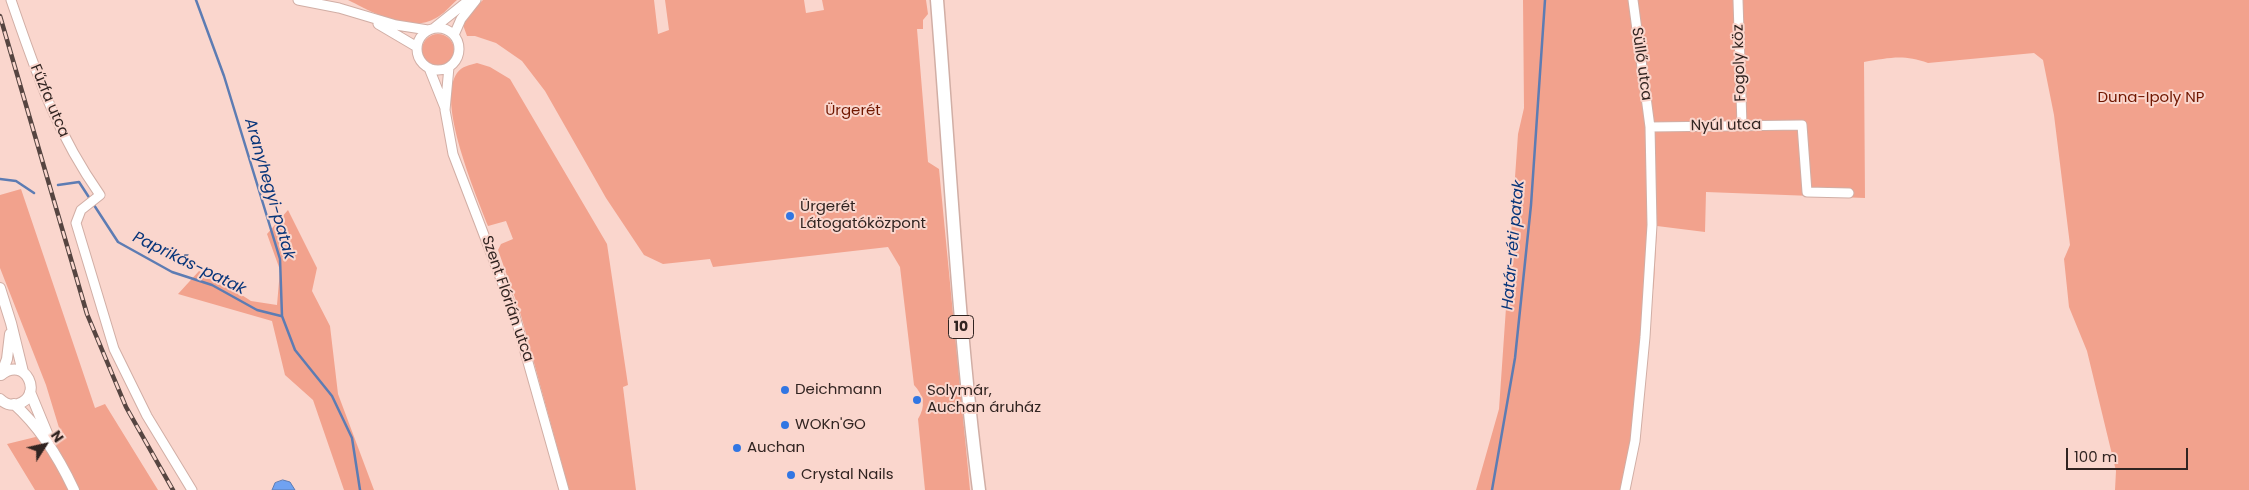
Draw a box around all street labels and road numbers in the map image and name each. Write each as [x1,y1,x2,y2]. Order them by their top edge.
street label: Fogoly köz [1730,24,1750,102]
street label: Süllő utca [1627,26,1655,102]
street label: Fűzfa utca [26,62,72,140]
street label: Nyúl utca [1691,116,1761,136]
street label: Szent Flórián utca [477,234,537,364]
road number: 10 [948,316,974,338]

